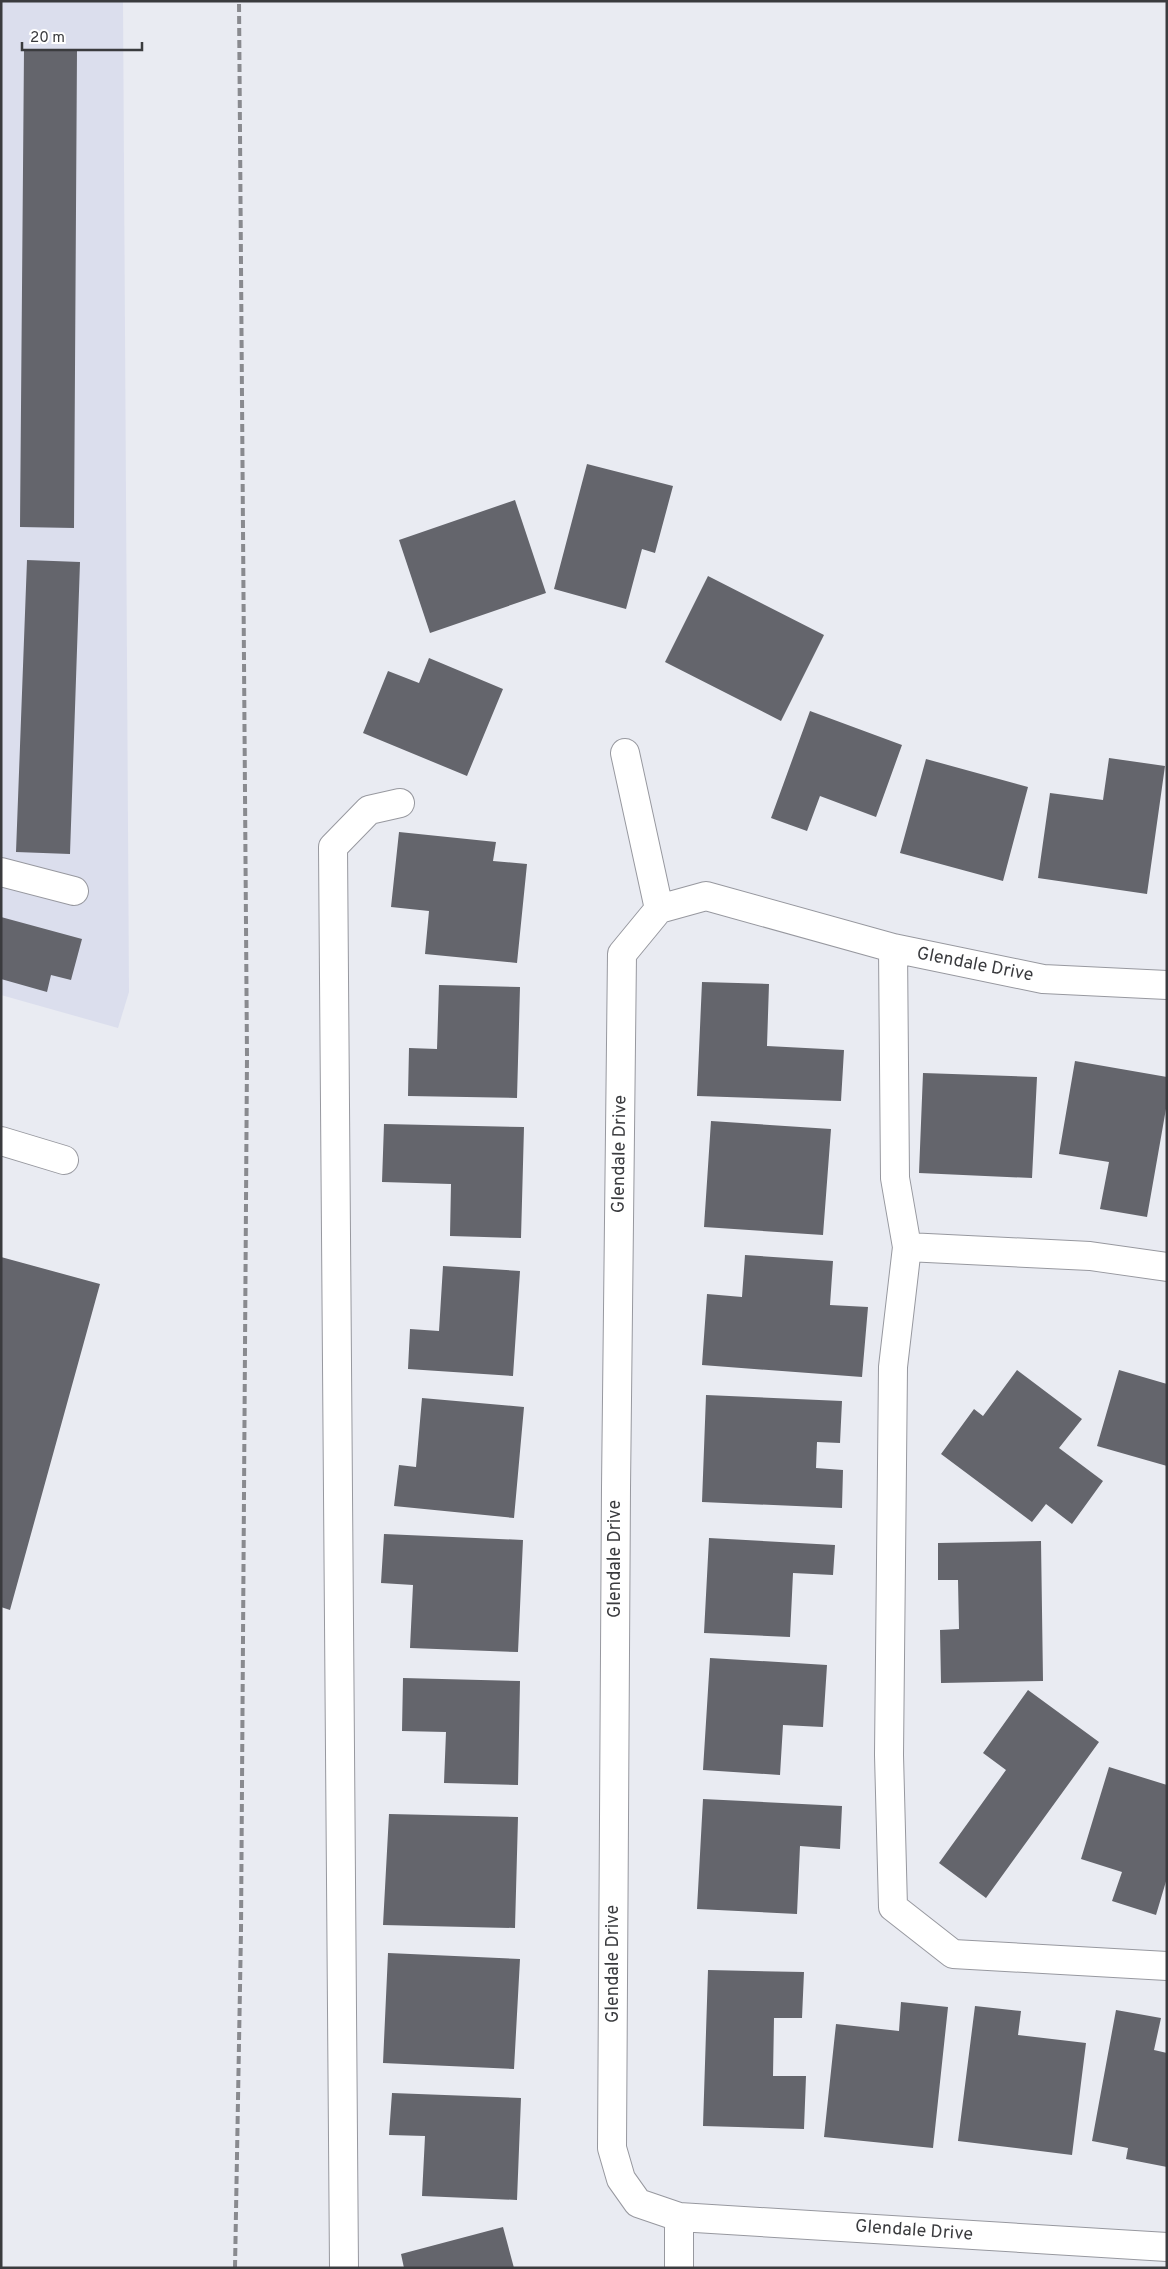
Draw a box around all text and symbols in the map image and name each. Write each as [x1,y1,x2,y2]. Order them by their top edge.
scale bar [22,20,142,52]
text: 20 m [30,29,65,48]
street label: Glendale Drive [915,942,1035,988]
street label: Glendale Drive [607,1095,633,1213]
street label: Glendale Drive [604,1500,627,1618]
street label: Glendale Drive [602,1905,625,2023]
street label: Glendale Drive [854,2215,974,2247]

